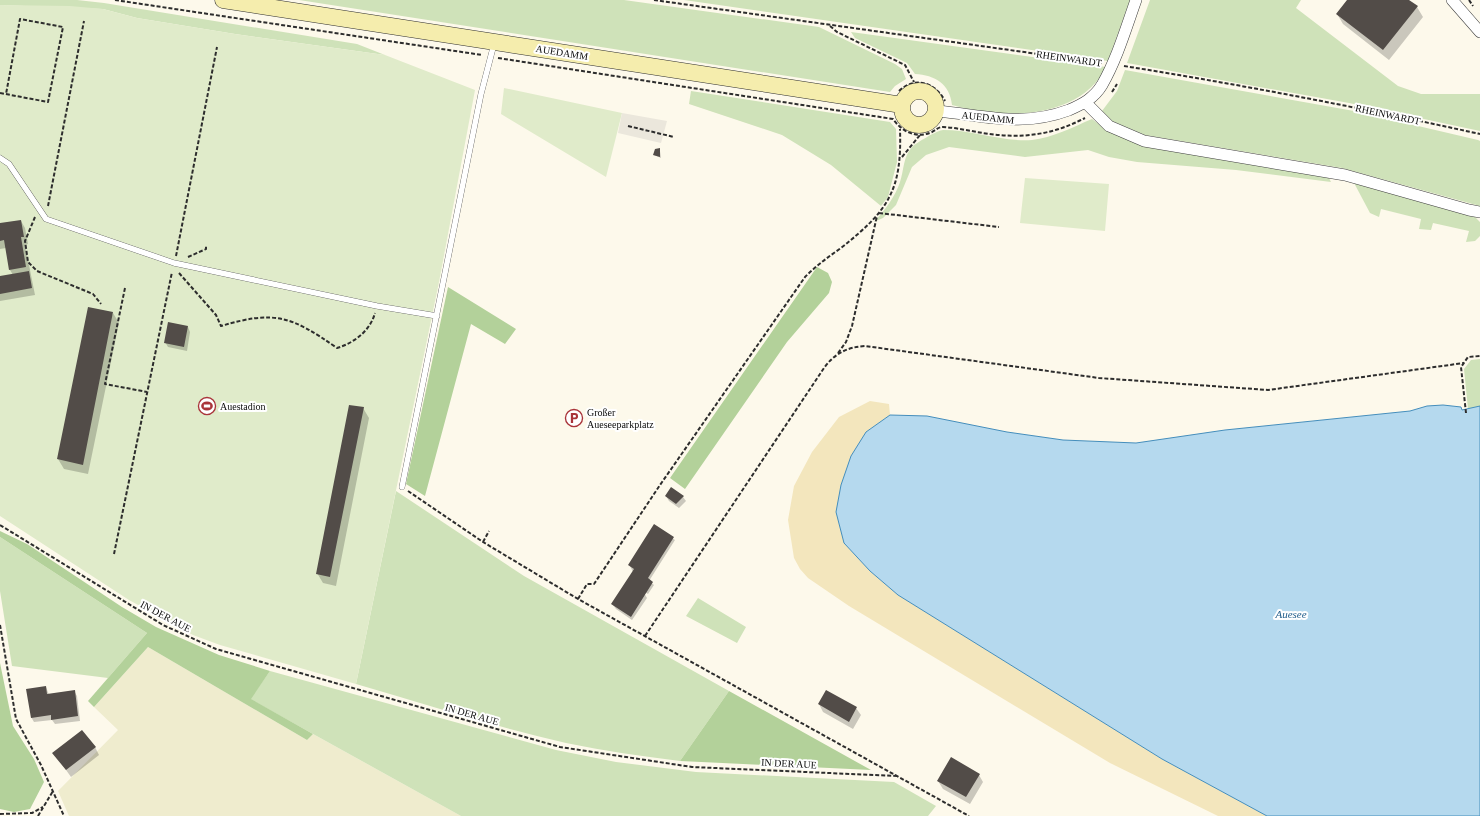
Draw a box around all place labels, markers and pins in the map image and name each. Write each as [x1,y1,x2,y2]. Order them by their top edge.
sports icon: Auestadion [197,396,217,416]
place label: Auestadion [220,401,266,412]
place label: Großer Aueseeparkplatz [587,407,654,430]
parking icon: Großer Aueseeparkplatz [564,408,584,428]

